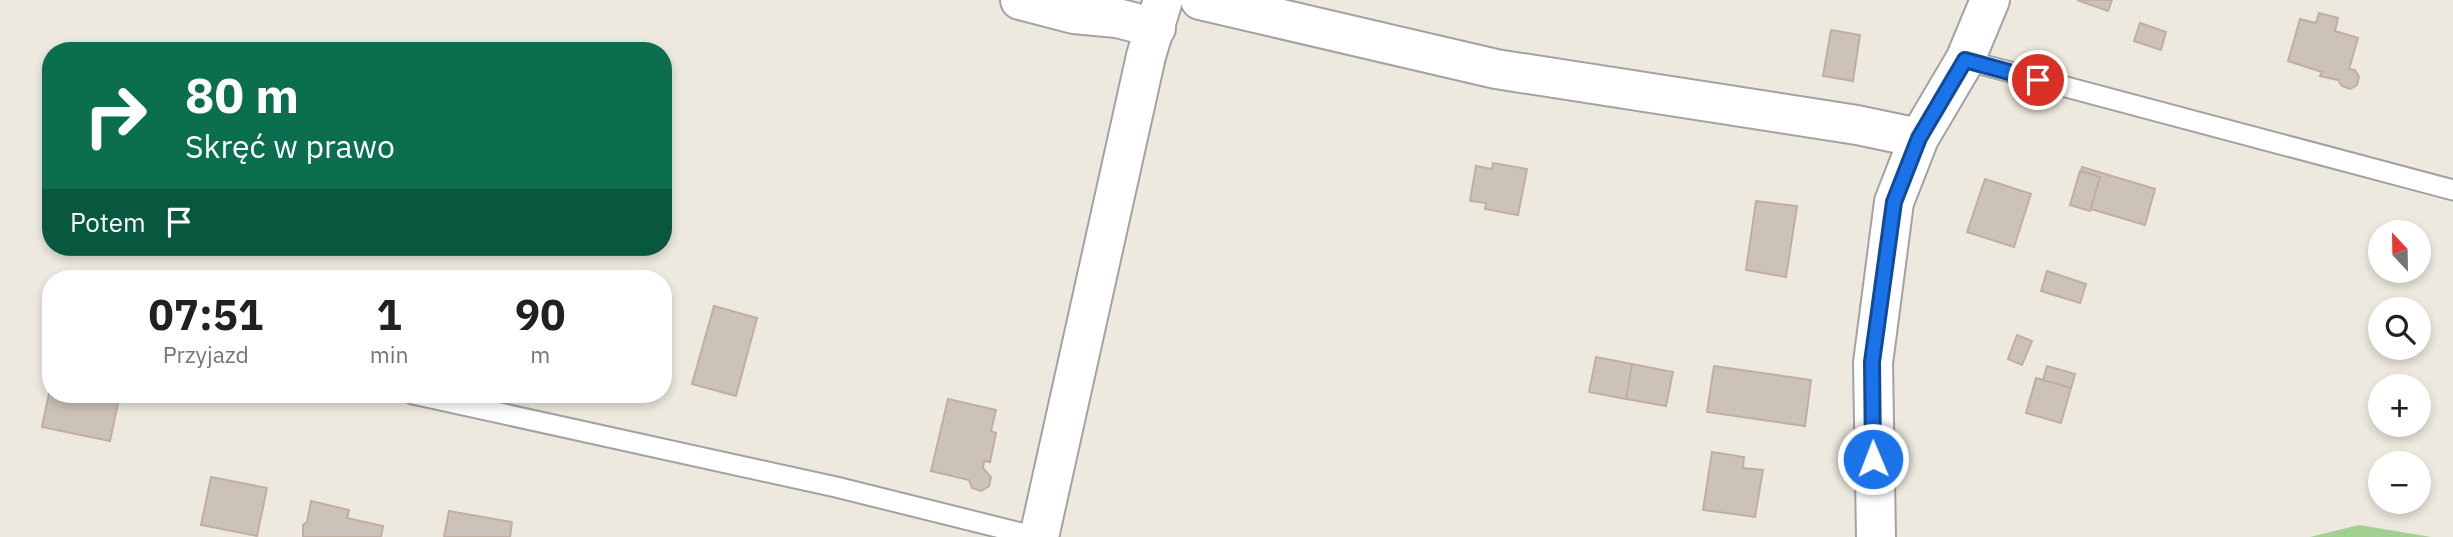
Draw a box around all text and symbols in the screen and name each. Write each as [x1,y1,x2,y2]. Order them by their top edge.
pin [2008,50,2068,110]
icon: arrive [2019,61,2057,99]
text: 80 m [185,63,299,126]
icon: right [70,70,161,161]
text: Skręć w prawo [185,125,395,167]
icon: arrive [160,203,198,241]
text: Potem [70,205,146,239]
north arrow [2368,220,2431,284]
map controls [2368,220,2431,514]
text: 07:51 [149,287,263,342]
text: 1 [377,287,402,342]
text: 90 [515,287,565,342]
button: search [2368,297,2431,360]
text: Przyjazd [163,339,249,369]
text: min [370,339,409,369]
text: m [530,339,550,369]
button: + [2368,374,2431,437]
position arrow [1836,422,1910,496]
button: − [2368,451,2431,514]

